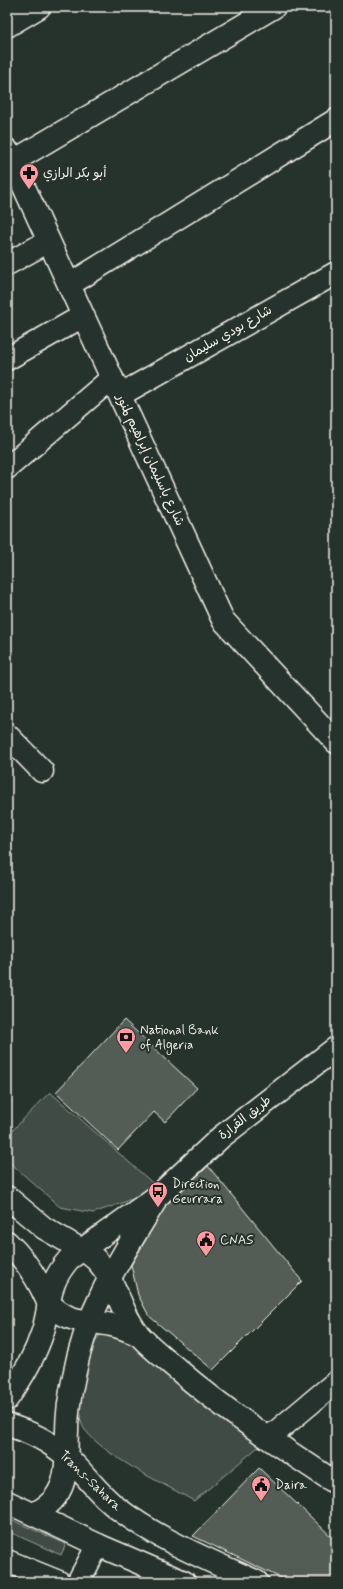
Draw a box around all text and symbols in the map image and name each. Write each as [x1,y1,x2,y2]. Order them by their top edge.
pharmacy icon: أبو بكر الرازي [18,162,40,190]
place label: أبو بكر الرازي [43,165,107,182]
street label: شارع بودي سليمان [181,302,275,366]
street label: شارع باسليمان إبراهيم لمنور [111,390,188,529]
place label: National Bank of Algeria [140,1022,219,1055]
bank icon: National Bank of Algeria [115,1026,137,1054]
street label: طريق القرارة [215,1092,275,1144]
place label: Direction Geurrara [172,1176,223,1208]
bus stop icon: Direction Geurrara [147,1180,169,1208]
public building icon: CNAS [195,1229,217,1257]
place label: CNAS [220,1232,254,1249]
street label: Trans-Sahara [55,1447,125,1515]
public building icon: Daira [250,1474,272,1502]
place label: Daira [275,1477,307,1494]

